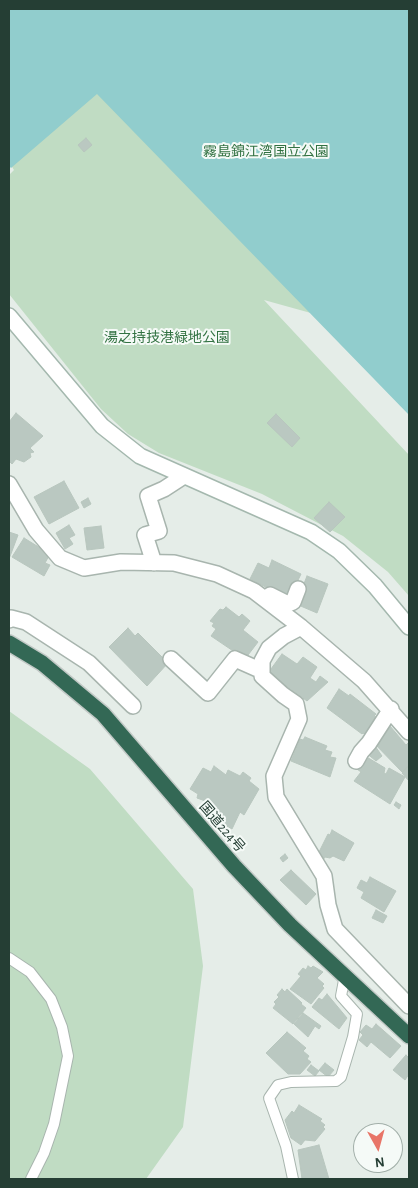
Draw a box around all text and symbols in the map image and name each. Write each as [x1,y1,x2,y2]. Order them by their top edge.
park label: 霧島錦江湾国立公園 [203,144,329,160]
park label: 湯之持技港緑地公園 [104,330,230,346]
street label: 国道224号 [195,798,249,856]
north arrow [353,1123,403,1173]
text: N [374,1154,385,1169]

